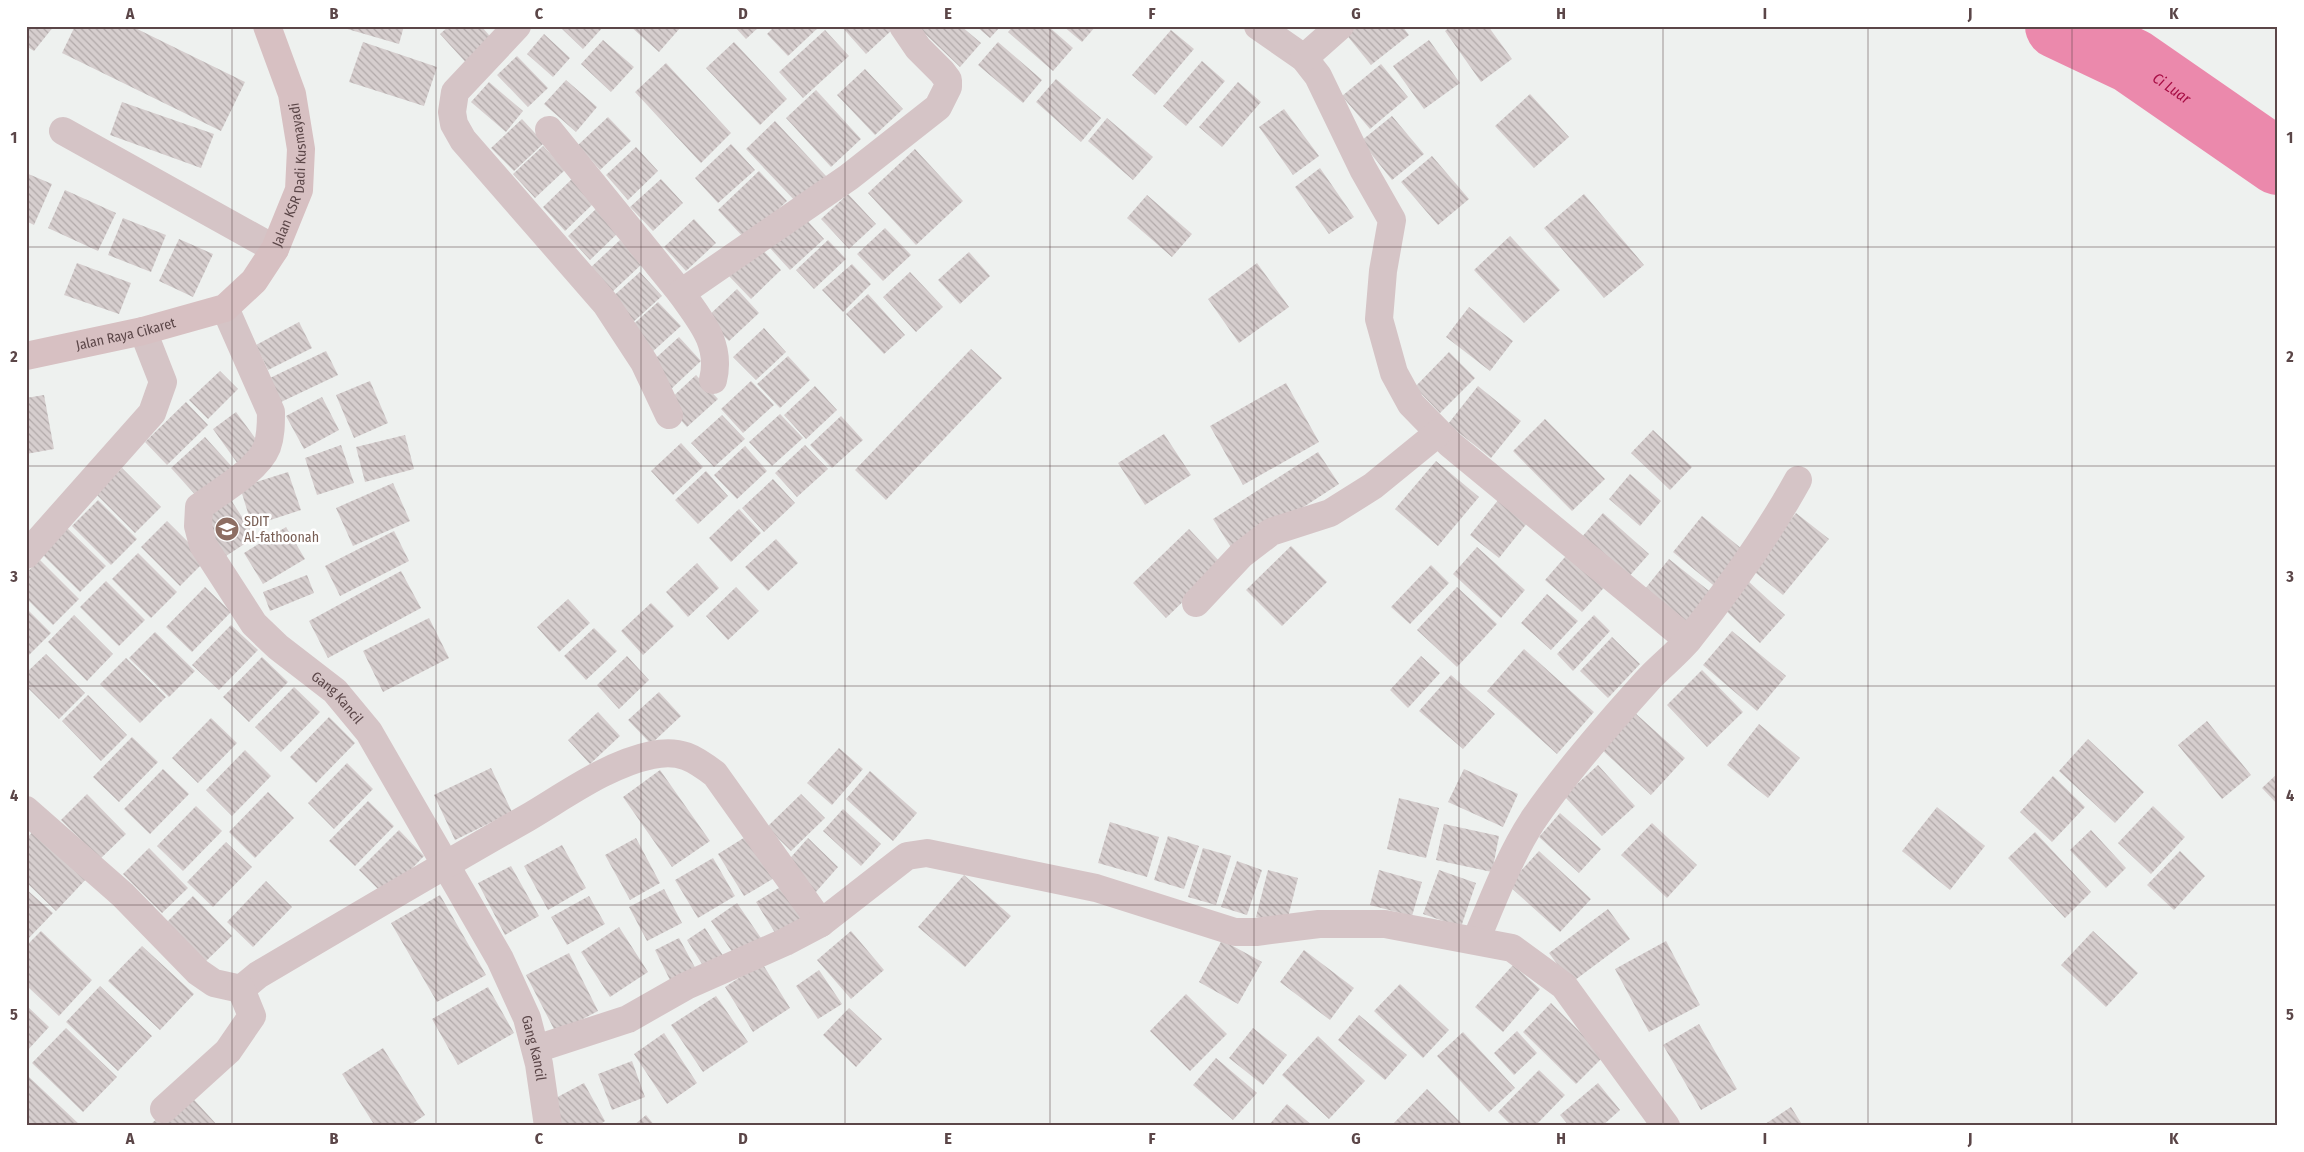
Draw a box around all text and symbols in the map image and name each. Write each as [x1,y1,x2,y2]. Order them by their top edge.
text: A [125,4,135,23]
text: B [330,4,339,23]
text: C [535,4,544,23]
text: D [738,4,748,23]
text: E [944,4,952,23]
text: F [1148,4,1156,23]
text: G [1351,4,1361,23]
text: H [1556,4,1566,23]
text: I [1763,4,1767,23]
text: J [1967,4,1972,23]
text: K [2169,4,2179,23]
water label: Ci Luar [2149,69,2195,108]
street label: Jalan KSR Dadi Kusmayadi [269,102,310,249]
text: 1 [11,128,17,147]
text: 1 [2287,128,2293,147]
street label: Jalan Raya Cikaret [74,314,178,354]
text: 2 [9,347,18,366]
text: 2 [2285,347,2294,366]
place label: SDIT Al-fathoonah [244,513,319,546]
school or university icon: SDIT Al-fathoonah [214,516,240,542]
text: 3 [9,567,18,586]
text: 3 [2285,567,2294,586]
street label: Gang Kancil [308,668,367,728]
text: 4 [10,786,18,805]
text: 4 [2286,786,2294,805]
text: 5 [10,1005,18,1024]
text: 5 [2286,1005,2294,1024]
street label: Gang Kancil [518,1014,549,1082]
text: A [125,1129,135,1148]
text: B [330,1129,339,1148]
text: C [535,1129,544,1148]
text: D [738,1129,748,1148]
text: E [944,1129,952,1148]
text: F [1148,1129,1156,1148]
text: G [1351,1129,1361,1148]
text: H [1556,1129,1566,1148]
text: I [1763,1129,1767,1148]
text: J [1967,1129,1972,1148]
text: K [2169,1129,2179,1148]

